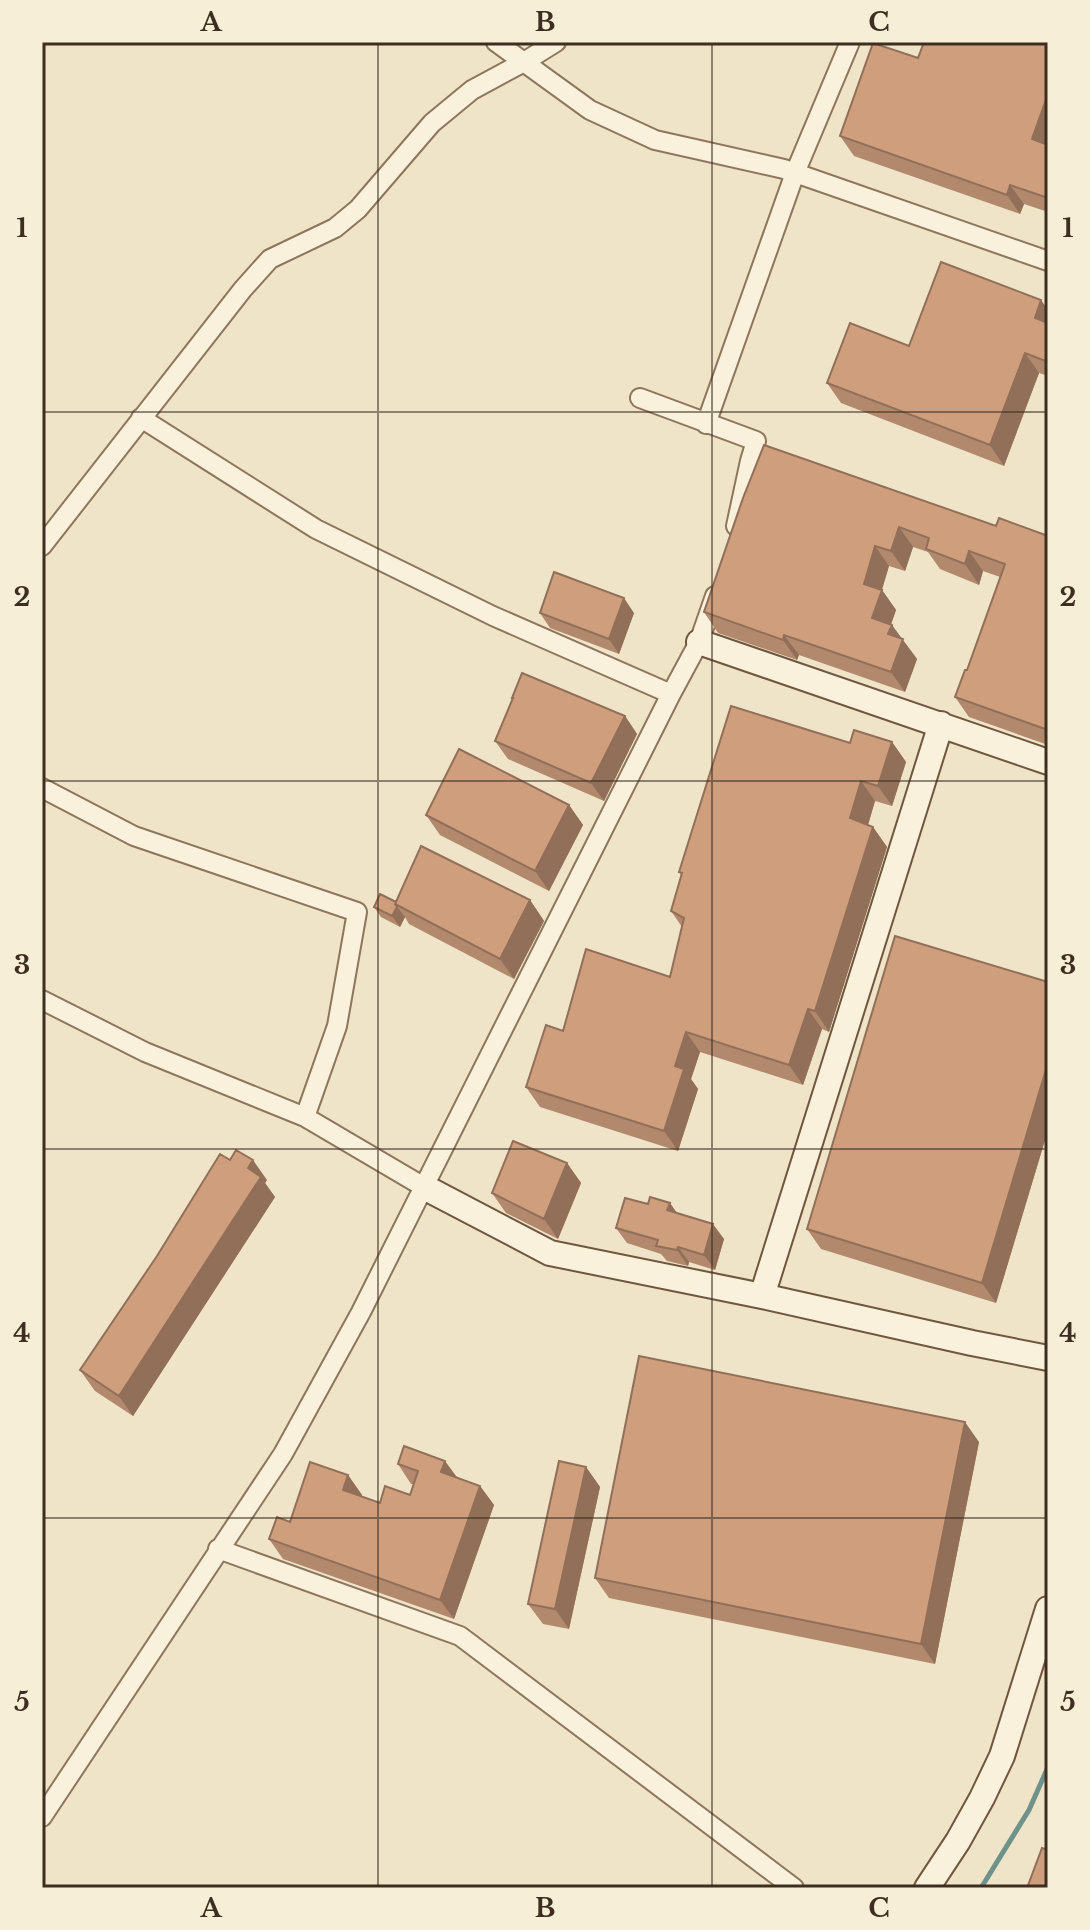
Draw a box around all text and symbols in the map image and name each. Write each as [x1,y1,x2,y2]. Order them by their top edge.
text: A [199,6,222,38]
text: B [535,6,555,38]
text: C [868,6,890,38]
text: 1 [16,212,28,244]
text: 1 [1062,212,1074,244]
text: 2 [14,581,30,613]
text: 2 [1060,581,1076,613]
text: 3 [14,949,30,981]
text: 3 [1060,949,1076,981]
text: 4 [13,1317,31,1349]
text: 4 [1059,1317,1077,1349]
text: 5 [14,1686,30,1718]
text: 5 [1060,1686,1076,1718]
text: A [199,1892,222,1924]
text: B [535,1892,555,1924]
text: C [868,1892,890,1924]

